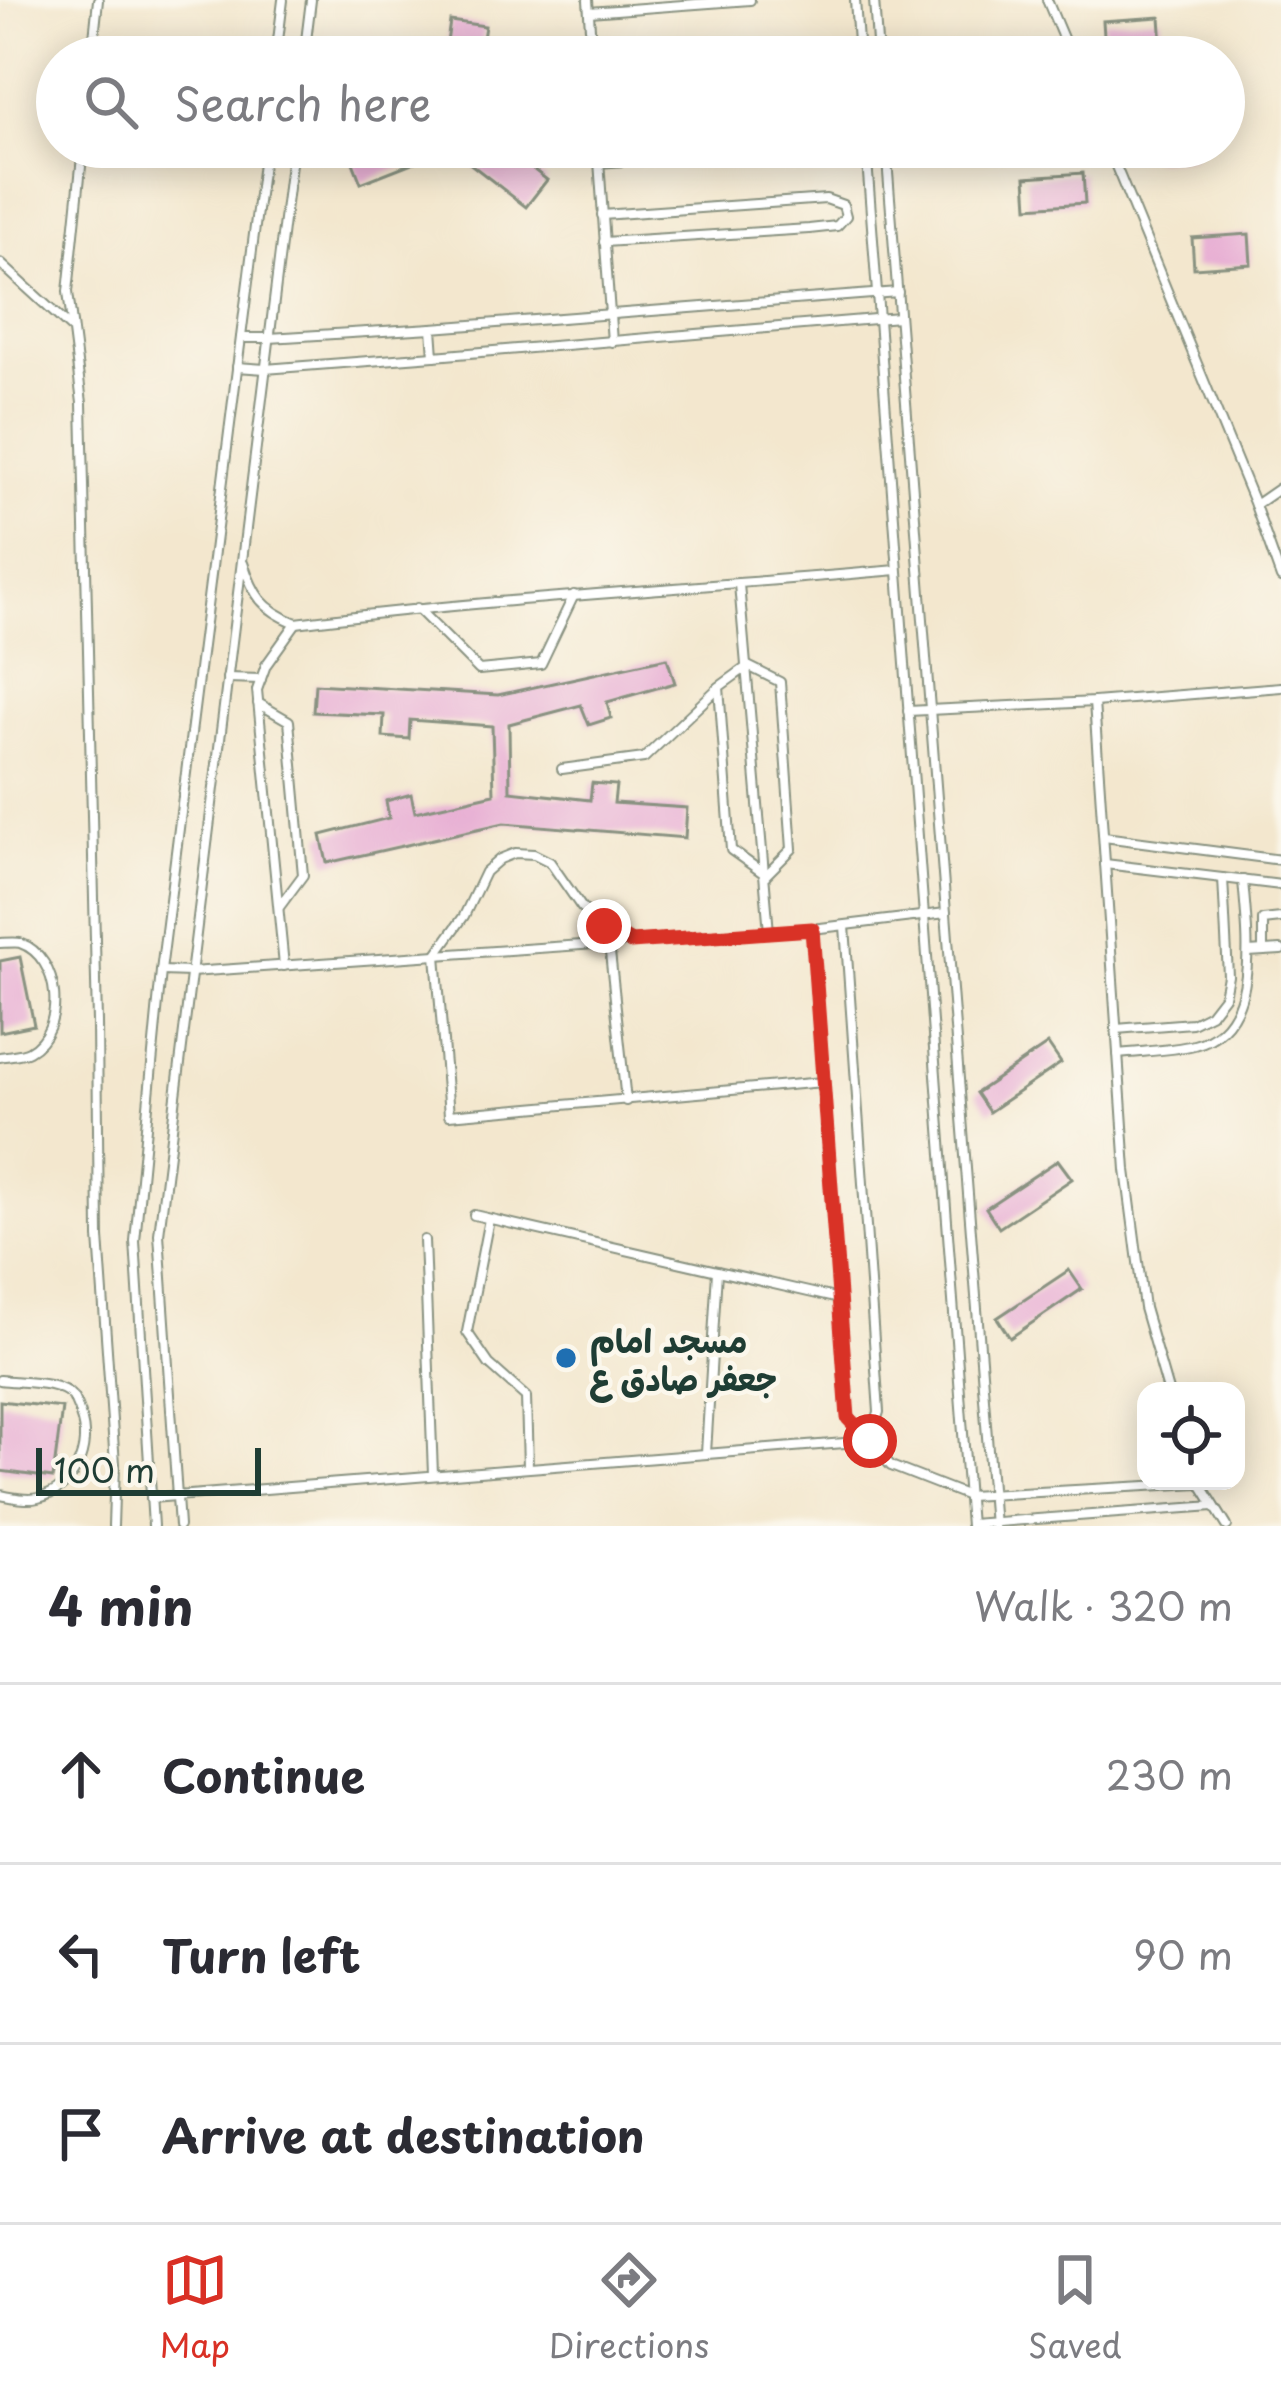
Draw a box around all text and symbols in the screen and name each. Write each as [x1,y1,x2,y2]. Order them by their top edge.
search box [36,36,1245,168]
text: Search here [174,68,431,136]
icon: search [78,69,144,135]
route end [577,899,631,953]
place label: مسجد امام جعفر صادق ع [590,1314,777,1403]
marker: مسجد امام جعفر صادق ع [553,1345,579,1371]
map controls [1137,1382,1245,1490]
button: locate [1137,1382,1245,1490]
route start [843,1414,897,1468]
scale bar [36,1442,261,1495]
text: 100 m [54,1444,155,1494]
text: 4 min [48,1566,193,1643]
text: Walk · 320 m [974,1575,1233,1634]
text: Continue [162,1740,365,1808]
icon: ahead [48,1741,114,1807]
text: 230 m [1106,1744,1233,1803]
text: Turn left [162,1920,361,1988]
icon: left [48,1921,114,1987]
text: 90 m [1133,1924,1233,1983]
text: Arrive at destination [162,2100,645,2168]
icon: arrive [48,2101,114,2167]
tab: Map [159,2247,230,2369]
tab: Directions [549,2247,709,2369]
tab: Saved [1028,2247,1122,2369]

